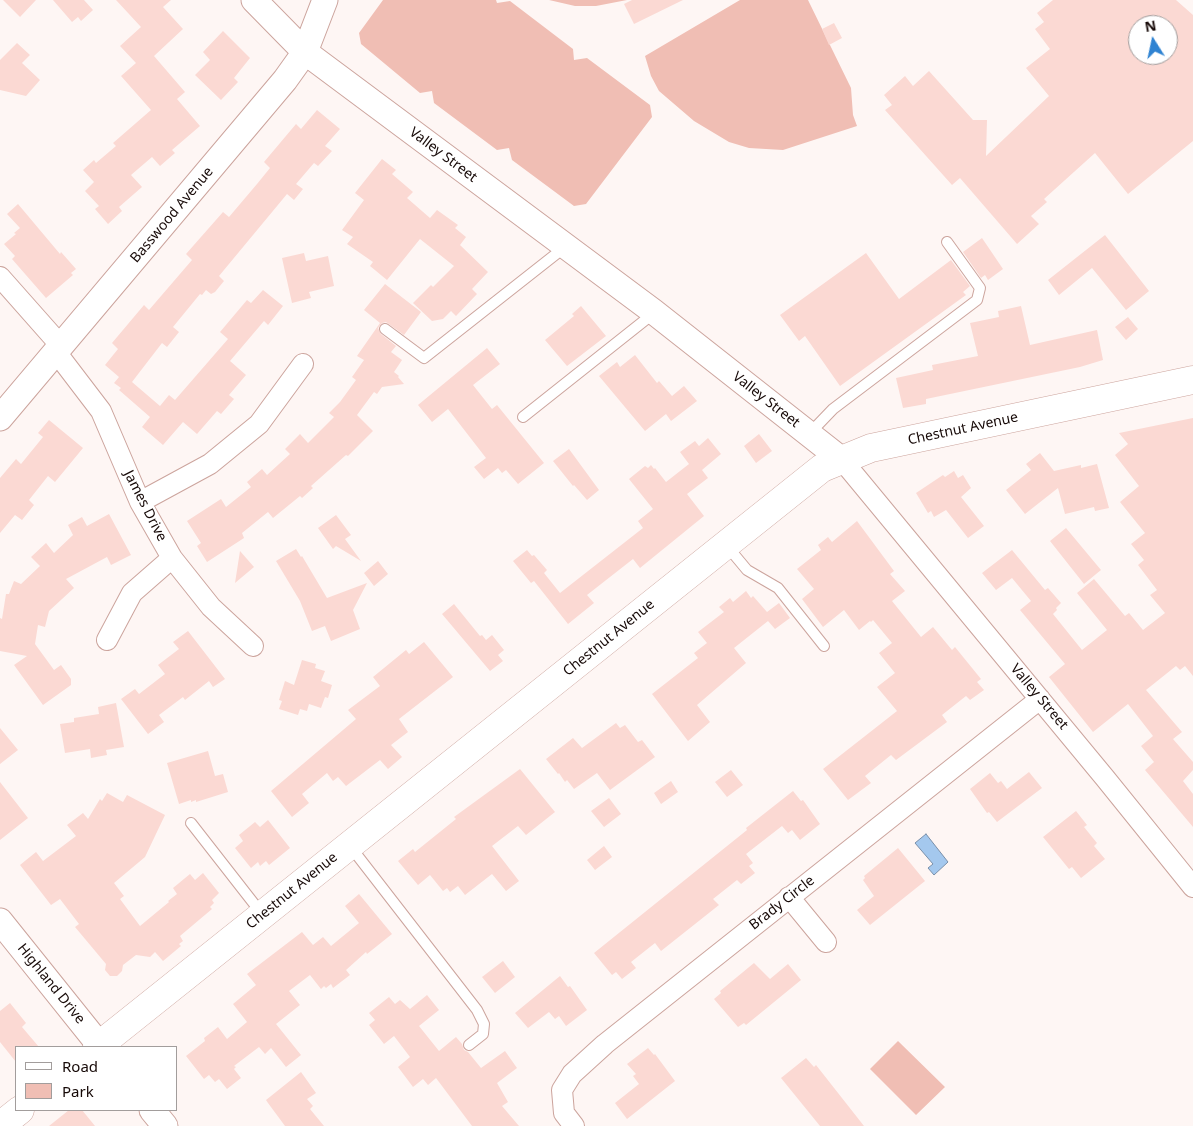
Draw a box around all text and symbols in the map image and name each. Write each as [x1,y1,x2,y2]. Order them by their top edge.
north arrow [1128,15,1178,65]
text: N [1143,15,1158,36]
street label: Valley Street [406,124,480,186]
street label: Basswood Avenue [127,164,217,266]
street label: Valley Street [729,369,803,431]
street label: Chestnut Avenue [906,409,1020,449]
street label: James Drive [120,468,170,544]
street label: Chestnut Avenue [560,596,658,680]
street label: Valley Street [1007,661,1071,733]
street label: Chestnut Avenue [243,849,341,933]
street label: Brady Circle [746,872,818,934]
street label: Highland Drive [14,941,88,1027]
legend [15,1046,178,1111]
text: Road [62,1056,98,1076]
text: Park [62,1081,94,1101]

